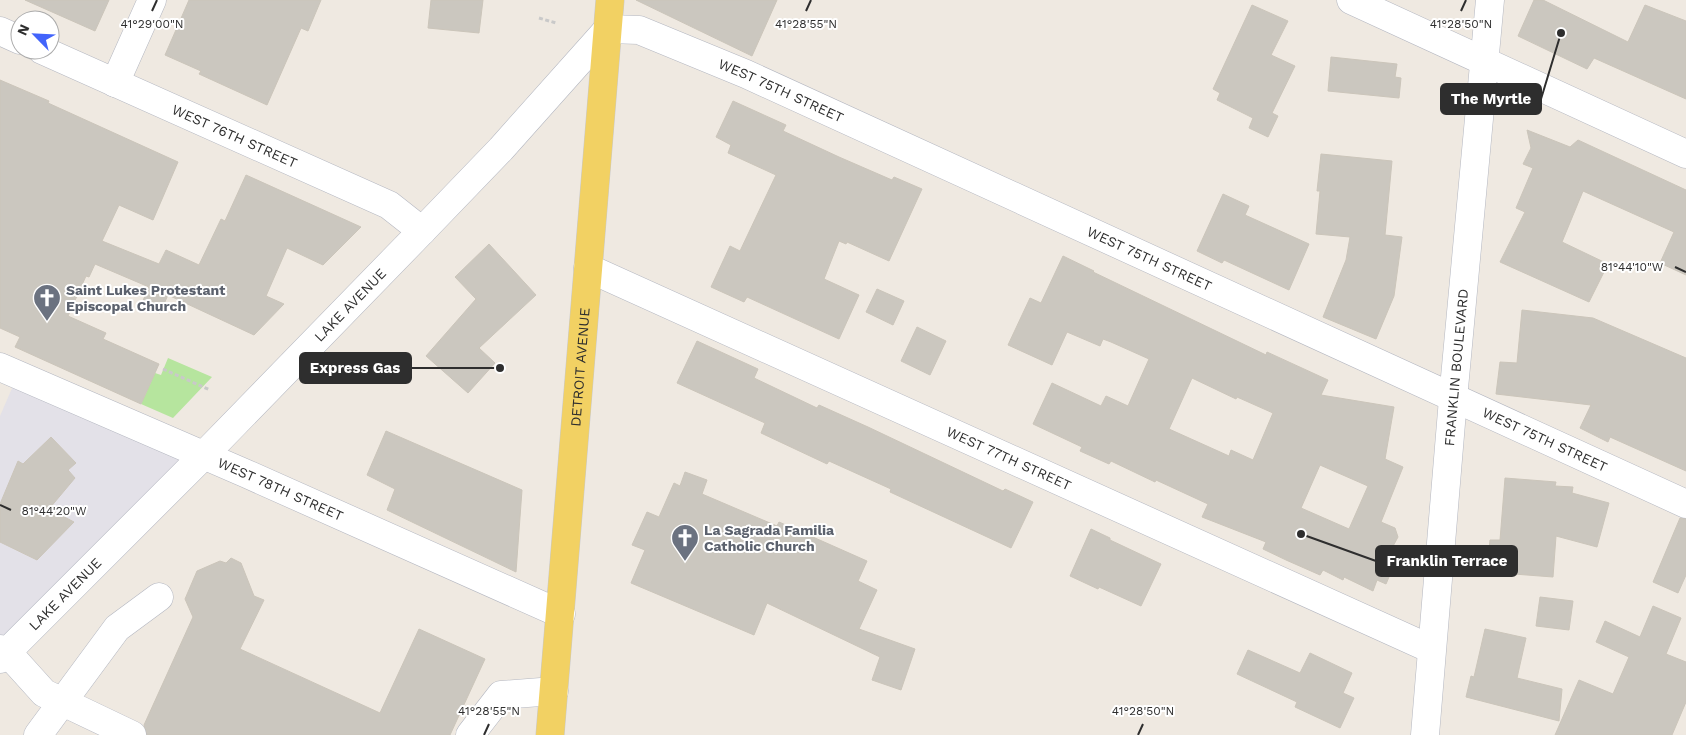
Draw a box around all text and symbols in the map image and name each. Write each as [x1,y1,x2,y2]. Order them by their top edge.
north arrow [10,10,60,60]
text: 41°29'00"N [120,17,184,31]
text: 41°28'55"N [775,17,837,31]
text: 41°28'50"N [1430,17,1492,31]
text: N [14,22,33,38]
street label: WEST 75TH STREET [716,56,847,126]
callout: The Myrtle [1441,84,1541,114]
text: The Myrtle [1451,90,1532,108]
street label: WEST 76TH STREET [169,101,300,171]
street label: WEST 75TH STREET [1084,223,1215,294]
text: 81°44'10"W [1601,260,1664,274]
street label: LAKE AVENUE [311,265,389,345]
place label: Saint Lukes Protestant Episcopal Church [66,282,225,314]
church icon: Saint Lukes Protestant Episcopal Church [32,283,62,322]
street label: FRANKLIN BOULEVARD [1441,288,1471,447]
street label: DETROIT AVENUE [567,307,593,427]
callout: Express Gas [300,353,411,383]
text: Express Gas [310,359,400,377]
street label: WEST 75TH STREET [1480,404,1610,475]
street label: WEST 77TH STREET [944,423,1074,494]
street label: WEST 78TH STREET [215,454,346,524]
text: 81°44'20"W [22,504,87,518]
place label: La Sagrada Familia Catholic Church [704,522,835,554]
church icon: La Sagrada Familia Catholic Church [670,523,700,562]
callout: Franklin Terrace [1376,546,1517,576]
text: Franklin Terrace [1387,552,1508,570]
street label: LAKE AVENUE [26,554,105,633]
text: 41°28'55"N [458,704,520,718]
text: 41°28'50"N [1112,704,1174,718]

